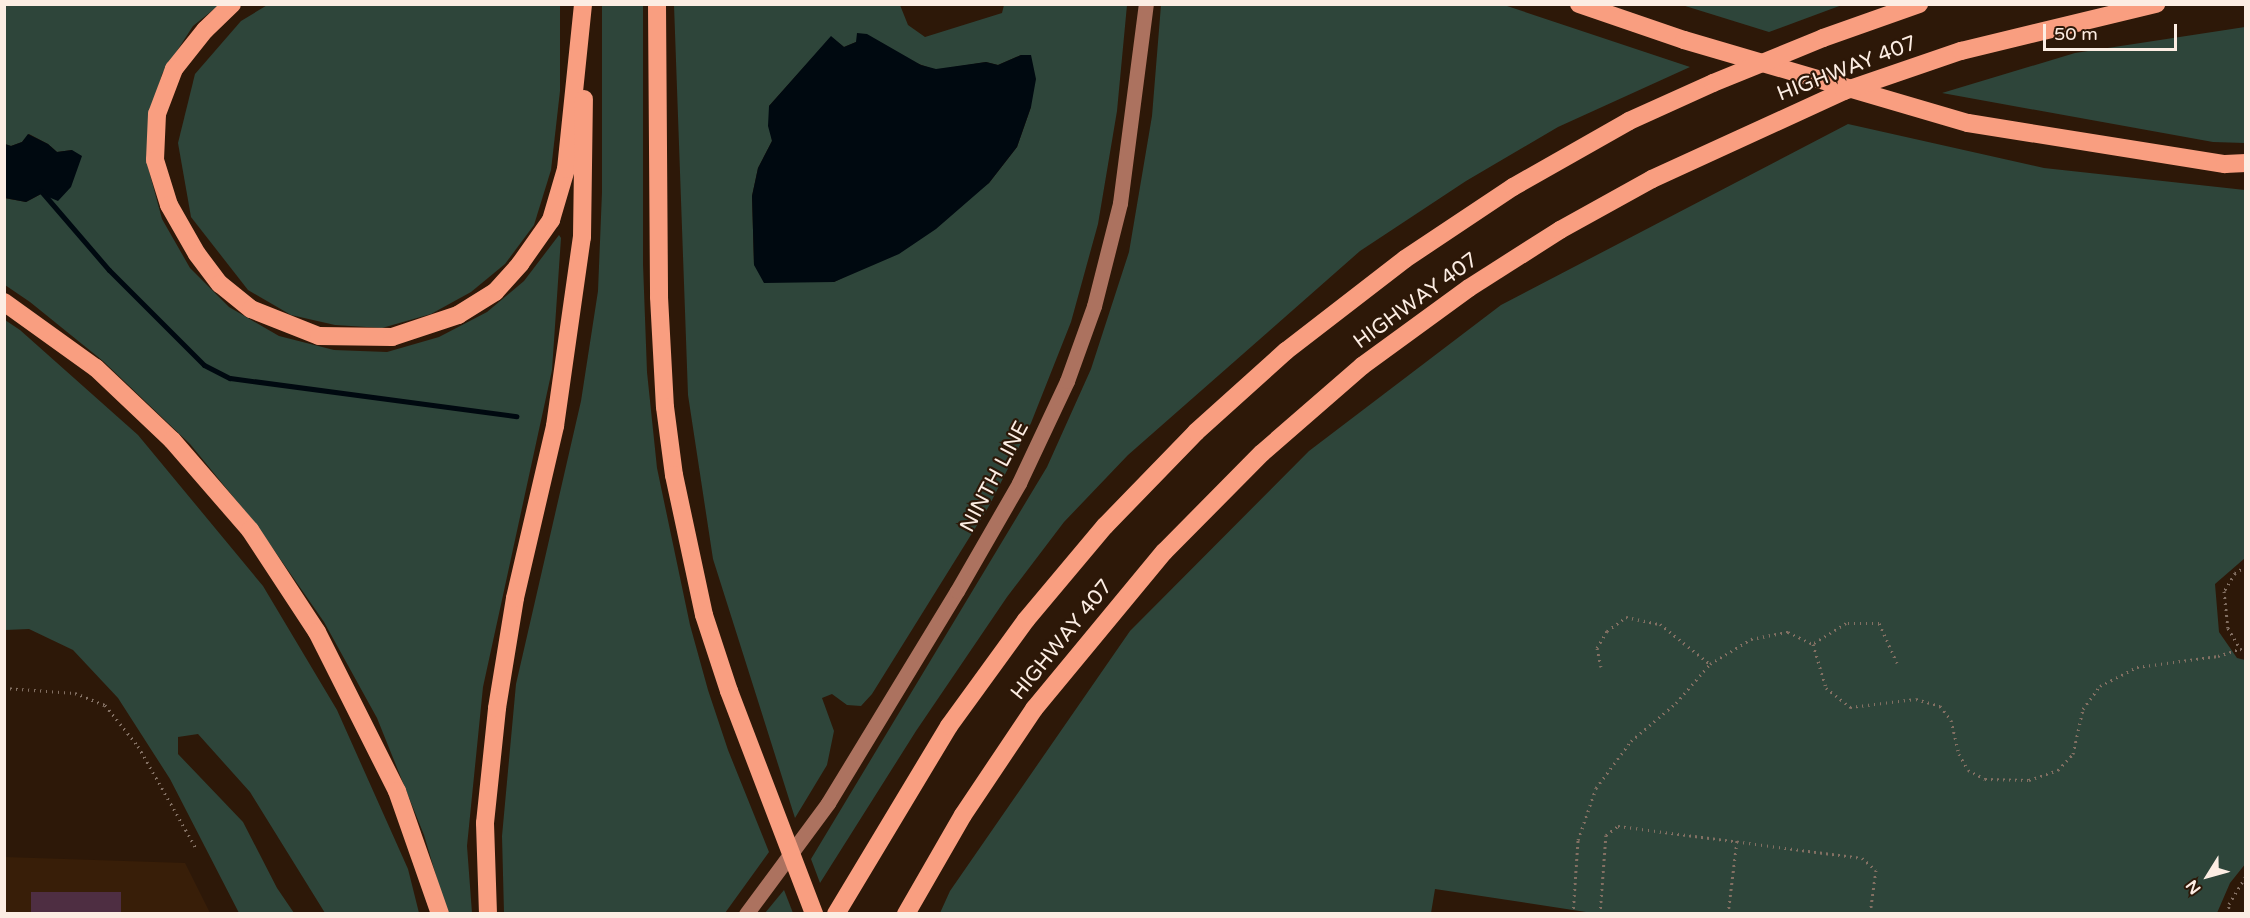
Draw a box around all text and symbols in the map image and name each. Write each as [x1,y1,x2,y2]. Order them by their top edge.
scale bar [2046,12,2180,50]
text: 50 m [2054,23,2098,45]
street label: HIGHWAY 407 [1774,31,1920,107]
street label: HIGHWAY 407 [1349,247,1483,355]
street label: NINTH LINE [955,417,1035,537]
street label: HIGHWAY 407 [1006,575,1118,705]
north arrow [2178,846,2238,906]
text: N [2182,876,2205,898]

